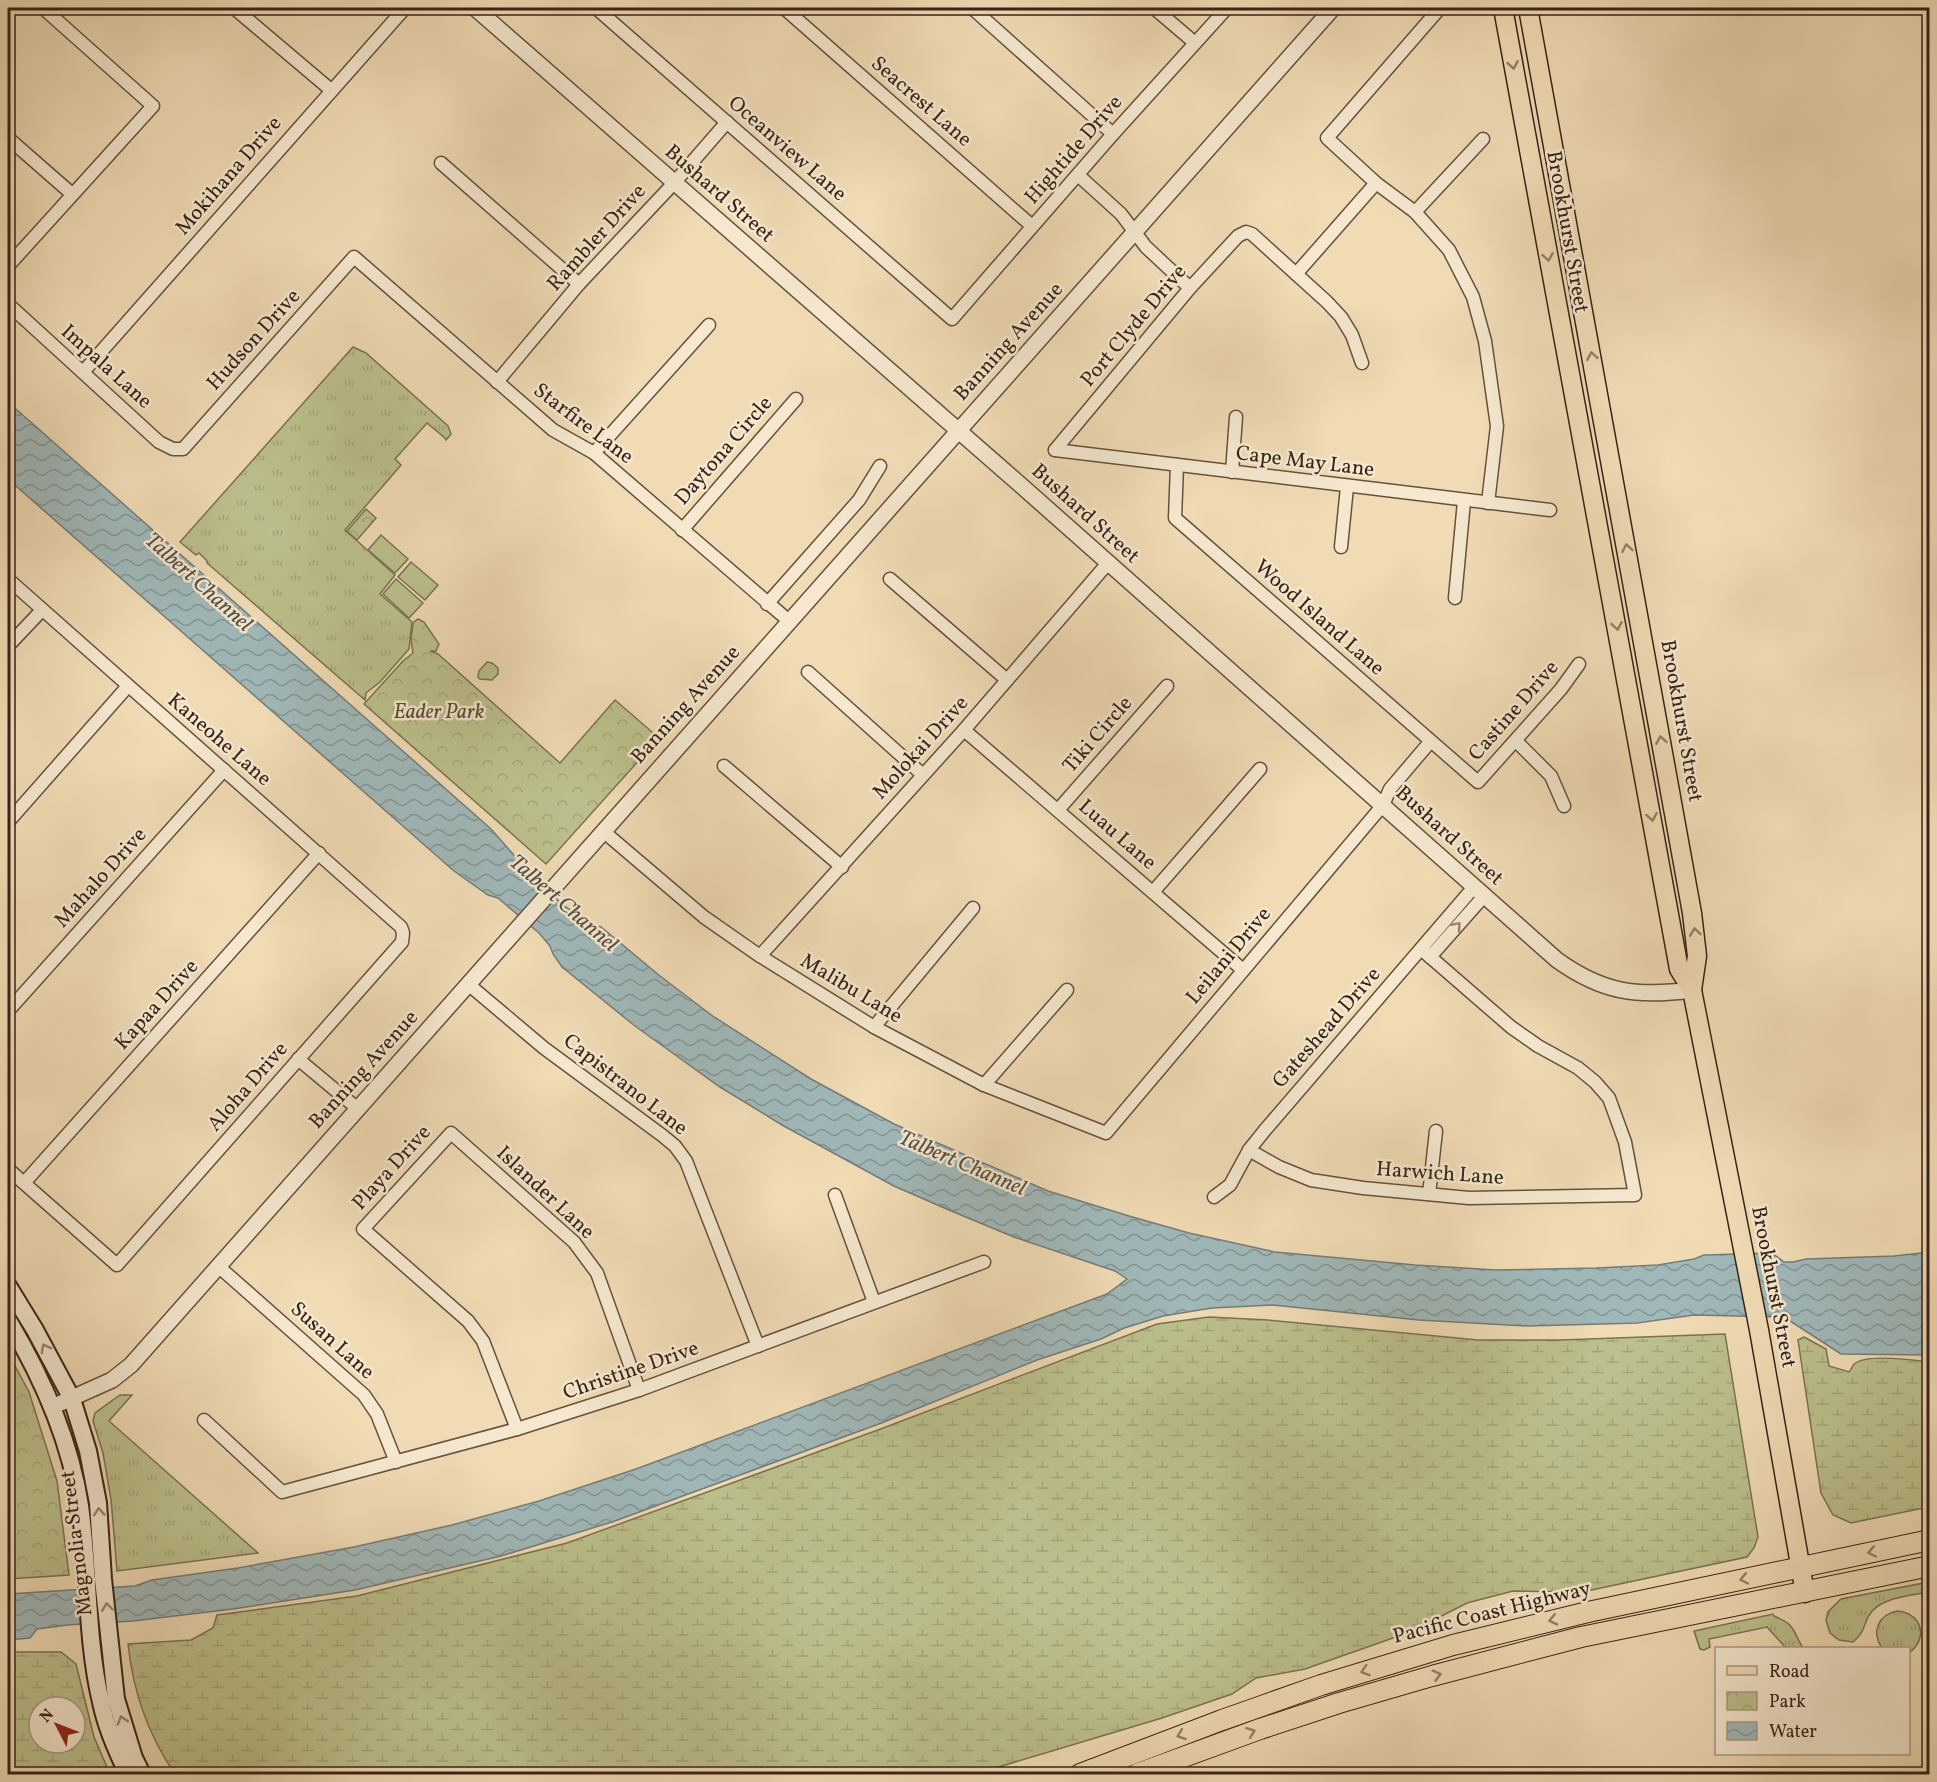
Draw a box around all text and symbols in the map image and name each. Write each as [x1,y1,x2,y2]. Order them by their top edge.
street label: Seacrest Lane [864,50,978,154]
one-way arrow [1507,60,1519,70]
street label: Oceanview Lane [721,89,853,209]
street label: Hightide Drive [1018,89,1130,211]
street label: Mokihana Drive [169,110,289,242]
street label: Bushard Street [658,138,780,250]
street label: Brookhurst Street [1538,149,1596,315]
street label: Rambler Drive [541,178,653,298]
one-way arrow [1542,252,1554,262]
street label: Port Clyde Drive [1074,259,1194,393]
street label: Banning Avenue [948,276,1070,408]
street label: Hudson Drive [201,283,308,397]
street label: Impala Lane [54,318,158,416]
one-way arrow [1586,352,1598,361]
street label: Starfire Lane [527,377,639,471]
street label: Daytona Circle [668,390,780,512]
street label: Cape May Lane [1234,439,1376,485]
street label: Bushard Street [1024,457,1146,571]
water label: Talbert Channel [137,526,259,640]
one-way arrow [1621,544,1633,553]
street label: Wood Island Lane [1248,553,1391,683]
one-way arrow [1610,620,1623,630]
street label: Brookhurst Street [1652,638,1710,804]
street label: Banning Avenue [625,639,747,771]
street label: Castine Drive [1462,654,1566,768]
street label: Kaneohe Lane [161,687,277,793]
street label: Molokai Drive [866,690,976,806]
street label: Tiki Circle [1056,690,1140,780]
park label: Eader Park [393,698,485,727]
one-way arrow [1655,736,1668,746]
street label: Bushard Street [1388,779,1510,893]
street label: Luau Lane [1072,793,1162,877]
one-way arrow [1645,812,1658,822]
street label: Mahalo Drive [48,821,154,934]
water label: Talbert Channel [502,848,625,960]
street label: Leilani Drive [1180,901,1278,1011]
one-way arrow [1450,922,1461,933]
one-way arrow [1689,928,1701,937]
street label: Malibu Lane [794,947,908,1031]
street label: Kapaa Drive [108,953,206,1057]
street label: Gateshead Drive [1266,961,1388,1095]
street label: Banning Avenue [303,1004,425,1136]
street label: Capistrano Lane [557,1027,693,1143]
street label: Aloha Drive [201,1036,295,1138]
street label: Playa Drive [346,1119,438,1217]
water label: Talbert Channel [894,1123,1031,1205]
street label: Islander Lane [489,1140,601,1246]
street label: Harwich Lane [1375,1155,1505,1193]
street label: Brookhurst Street [1743,1204,1803,1370]
street label: Susan Lane [284,1295,381,1387]
street label: Christine Drive [559,1334,703,1408]
one-way arrow [41,1343,52,1354]
street label: Magnolia Street [54,1469,100,1617]
one-way arrow [93,1507,106,1516]
one-way arrow [1867,1545,1877,1558]
one-way arrow [1739,1572,1749,1585]
street label: Pacific Coast Highway [1390,1574,1595,1652]
one-way arrow [101,1602,113,1611]
one-way arrow [1549,1613,1559,1626]
legend [1715,1647,1910,1755]
text: Road [1769,1660,1810,1685]
one-way arrow [1360,1664,1371,1676]
one-way arrow [1431,1670,1442,1682]
text: Park [1769,1690,1806,1715]
north arrow [27,1695,87,1755]
text: N [35,1704,60,1728]
one-way arrow [117,1715,129,1726]
text: Water [1769,1720,1817,1745]
one-way arrow [1245,1727,1255,1740]
one-way arrow [1176,1728,1187,1740]

